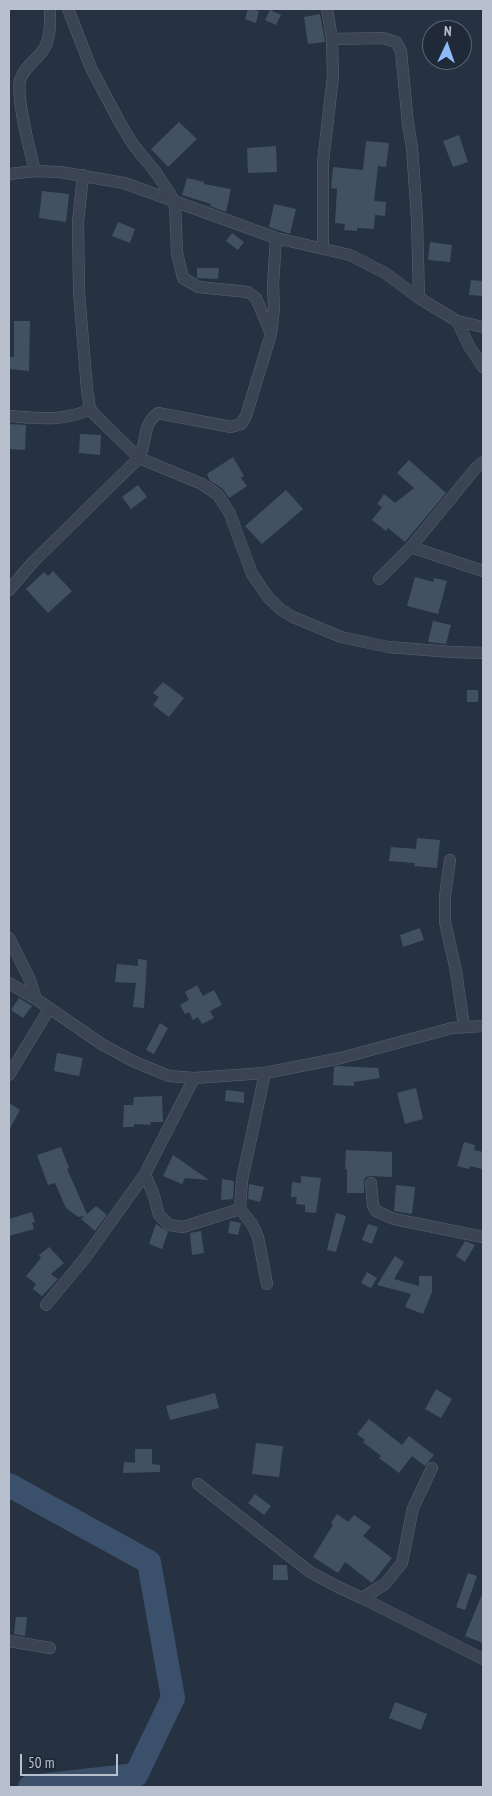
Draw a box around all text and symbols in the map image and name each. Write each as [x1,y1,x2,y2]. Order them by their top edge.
north arrow [422,20,472,70]
text: N [443,22,452,40]
scale bar [22,1744,120,1776]
text: 50 m [28,1753,54,1772]

